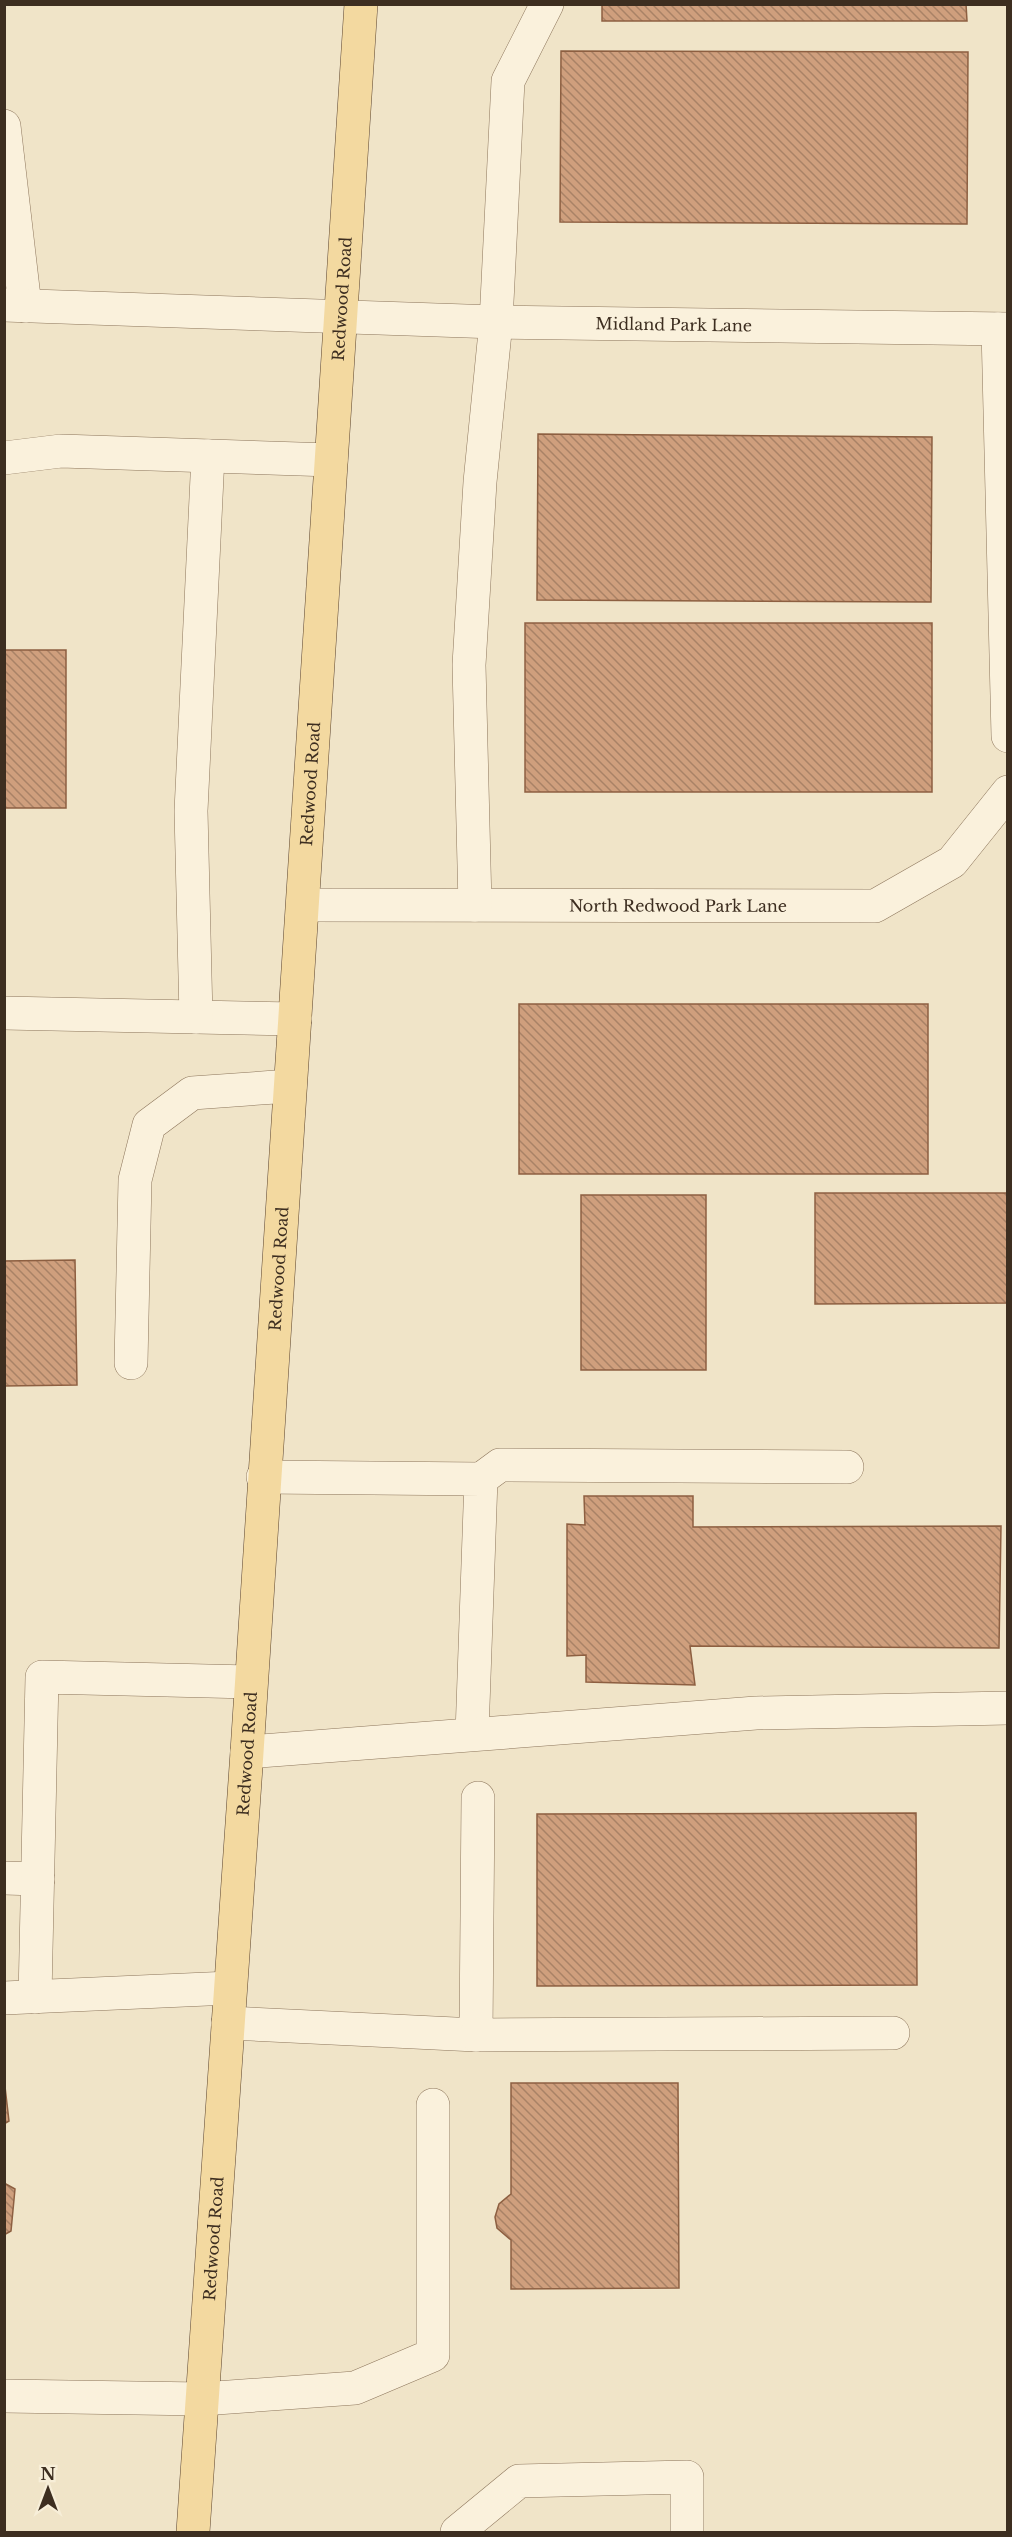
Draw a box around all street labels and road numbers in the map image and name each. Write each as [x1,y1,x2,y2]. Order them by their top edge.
street label: Redwood Road [328,236,356,362]
street label: Midland Park Lane [595,313,752,335]
street label: Redwood Road [296,721,324,847]
street label: North Redwood Park Lane [569,895,787,916]
street label: Redwood Road [264,1206,293,1332]
street label: Redwood Road [233,1691,261,1817]
street label: Redwood Road [199,2176,228,2302]

